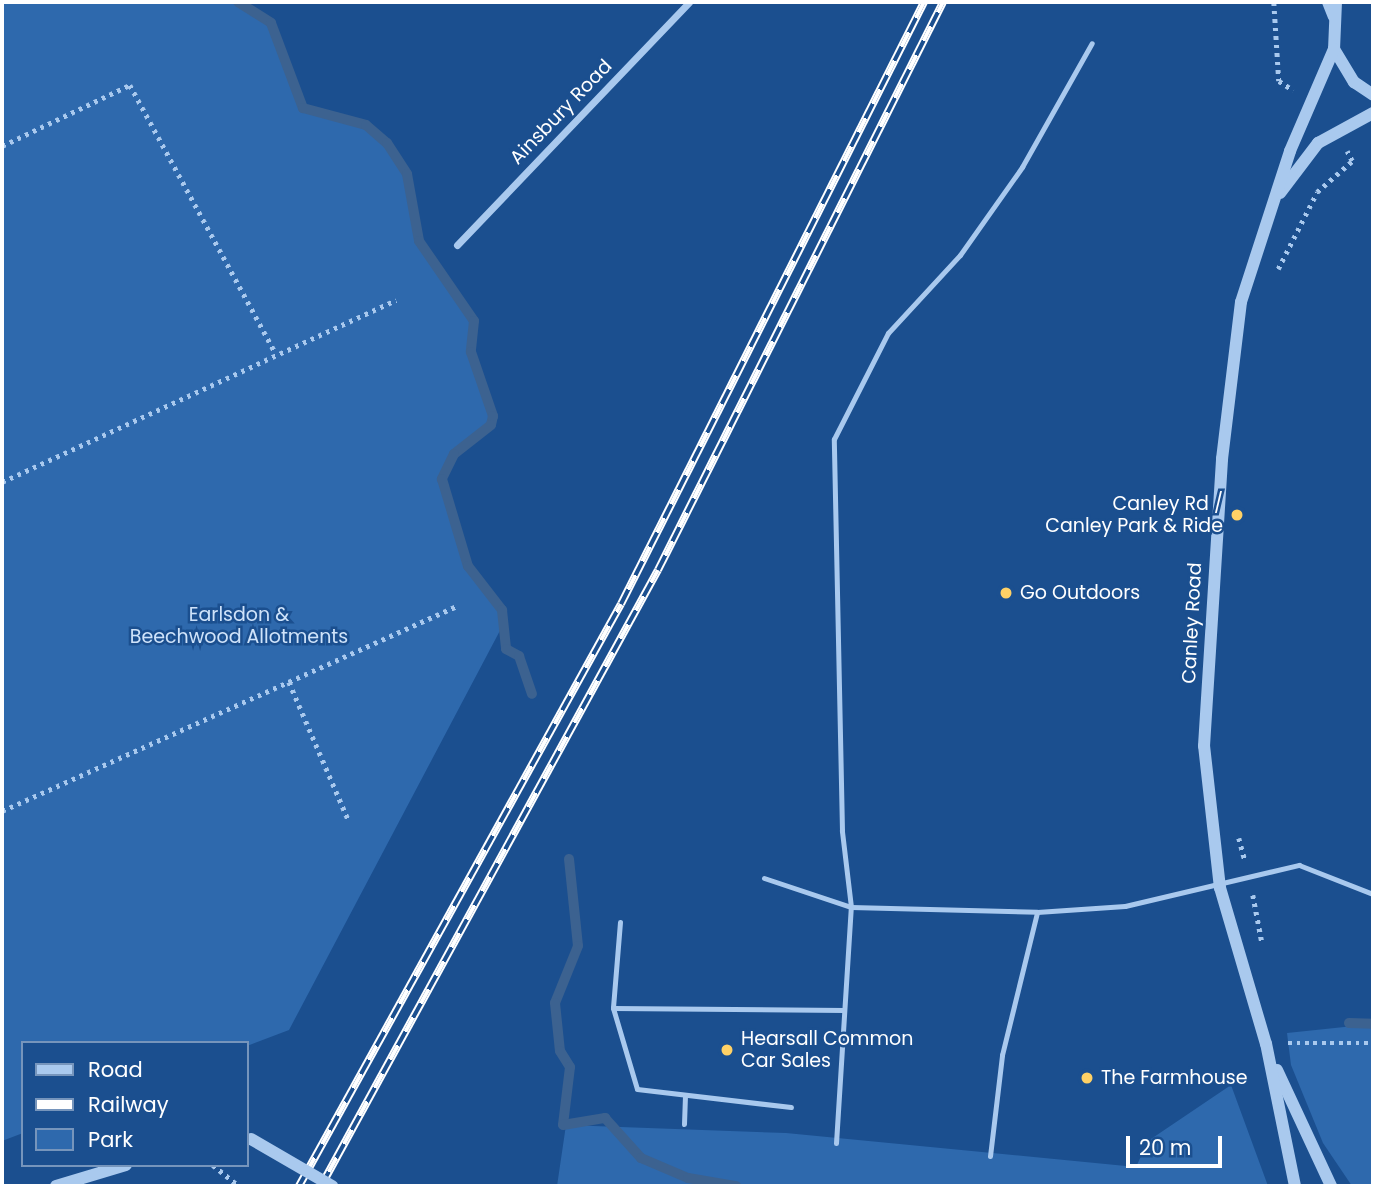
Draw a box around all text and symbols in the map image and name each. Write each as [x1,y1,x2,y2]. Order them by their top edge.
street label: Ainsbury Road [505,55,617,169]
place label: Canley Rd / Canley Park & Ride [1045,493,1223,537]
marker: Canley Rd / Canley Park & Ride [1229,507,1245,523]
street label: Canley Road [1177,562,1207,684]
place label: Go Outdoors [1020,582,1140,604]
marker: Go Outdoors [998,585,1014,601]
park label: Earlsdon & Beechwood Allotments [130,604,348,648]
place label: Hearsall Common Car Sales [741,1028,913,1072]
legend [21,1041,248,1167]
marker: Hearsall Common Car Sales [719,1042,735,1058]
text: Road [88,1055,143,1084]
place label: The Farmhouse [1101,1067,1248,1089]
marker: The Farmhouse [1079,1070,1095,1086]
text: Railway [88,1090,169,1119]
scale bar [1130,1122,1226,1166]
text: Park [88,1125,133,1154]
text: 20 m [1139,1133,1192,1162]

